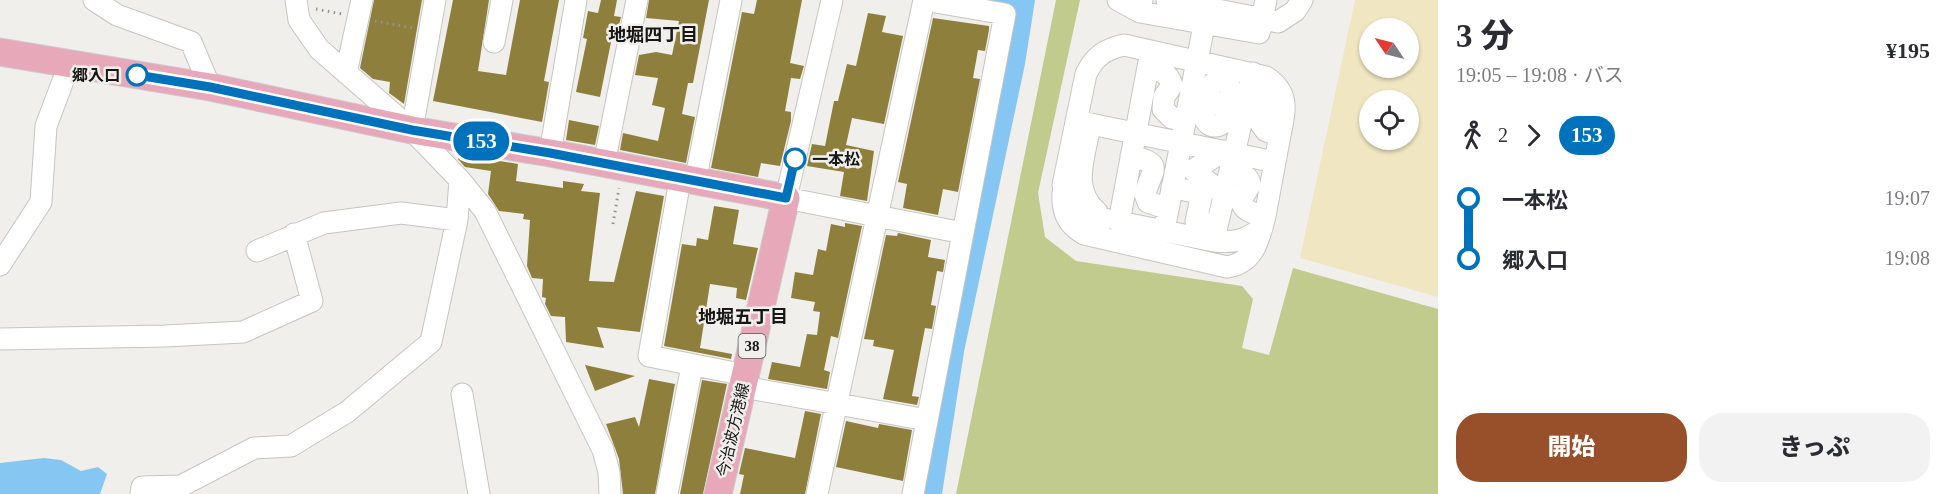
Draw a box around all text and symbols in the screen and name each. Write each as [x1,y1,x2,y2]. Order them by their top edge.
north arrow [1359,18,1419,78]
map controls [1359,18,1419,150]
text: 3 分 [1456,18,1514,54]
district label: 地堀四丁目 [608,25,698,45]
text: ¥195 [1886,38,1930,63]
marker: 郷入口 [126,64,148,86]
text: 19:05 – 19:08 · バス [1456,64,1624,86]
place label: 郷入口 [72,67,120,84]
button: locate [1359,90,1419,150]
icon: walk [1456,119,1489,152]
icon: forward [1517,119,1550,152]
line badge: 153 [446,122,516,160]
text: 153 [1571,123,1603,147]
text: 2 [1498,124,1508,146]
text: 153 [465,129,497,153]
marker: 一本松 [784,148,806,170]
place label: 一本松 [812,151,860,168]
text: 19:07 [1884,187,1930,209]
text: 一本松 [1502,188,1568,213]
text: 19:08 [1884,247,1930,269]
text: 郷入口 [1502,248,1568,273]
district label: 地堀五丁目 [698,307,788,327]
road number: 38 [738,334,766,358]
street label: 今治波方港線 [714,381,752,479]
button: 開始 [1456,413,1687,482]
button: きっぷ [1699,413,1930,482]

